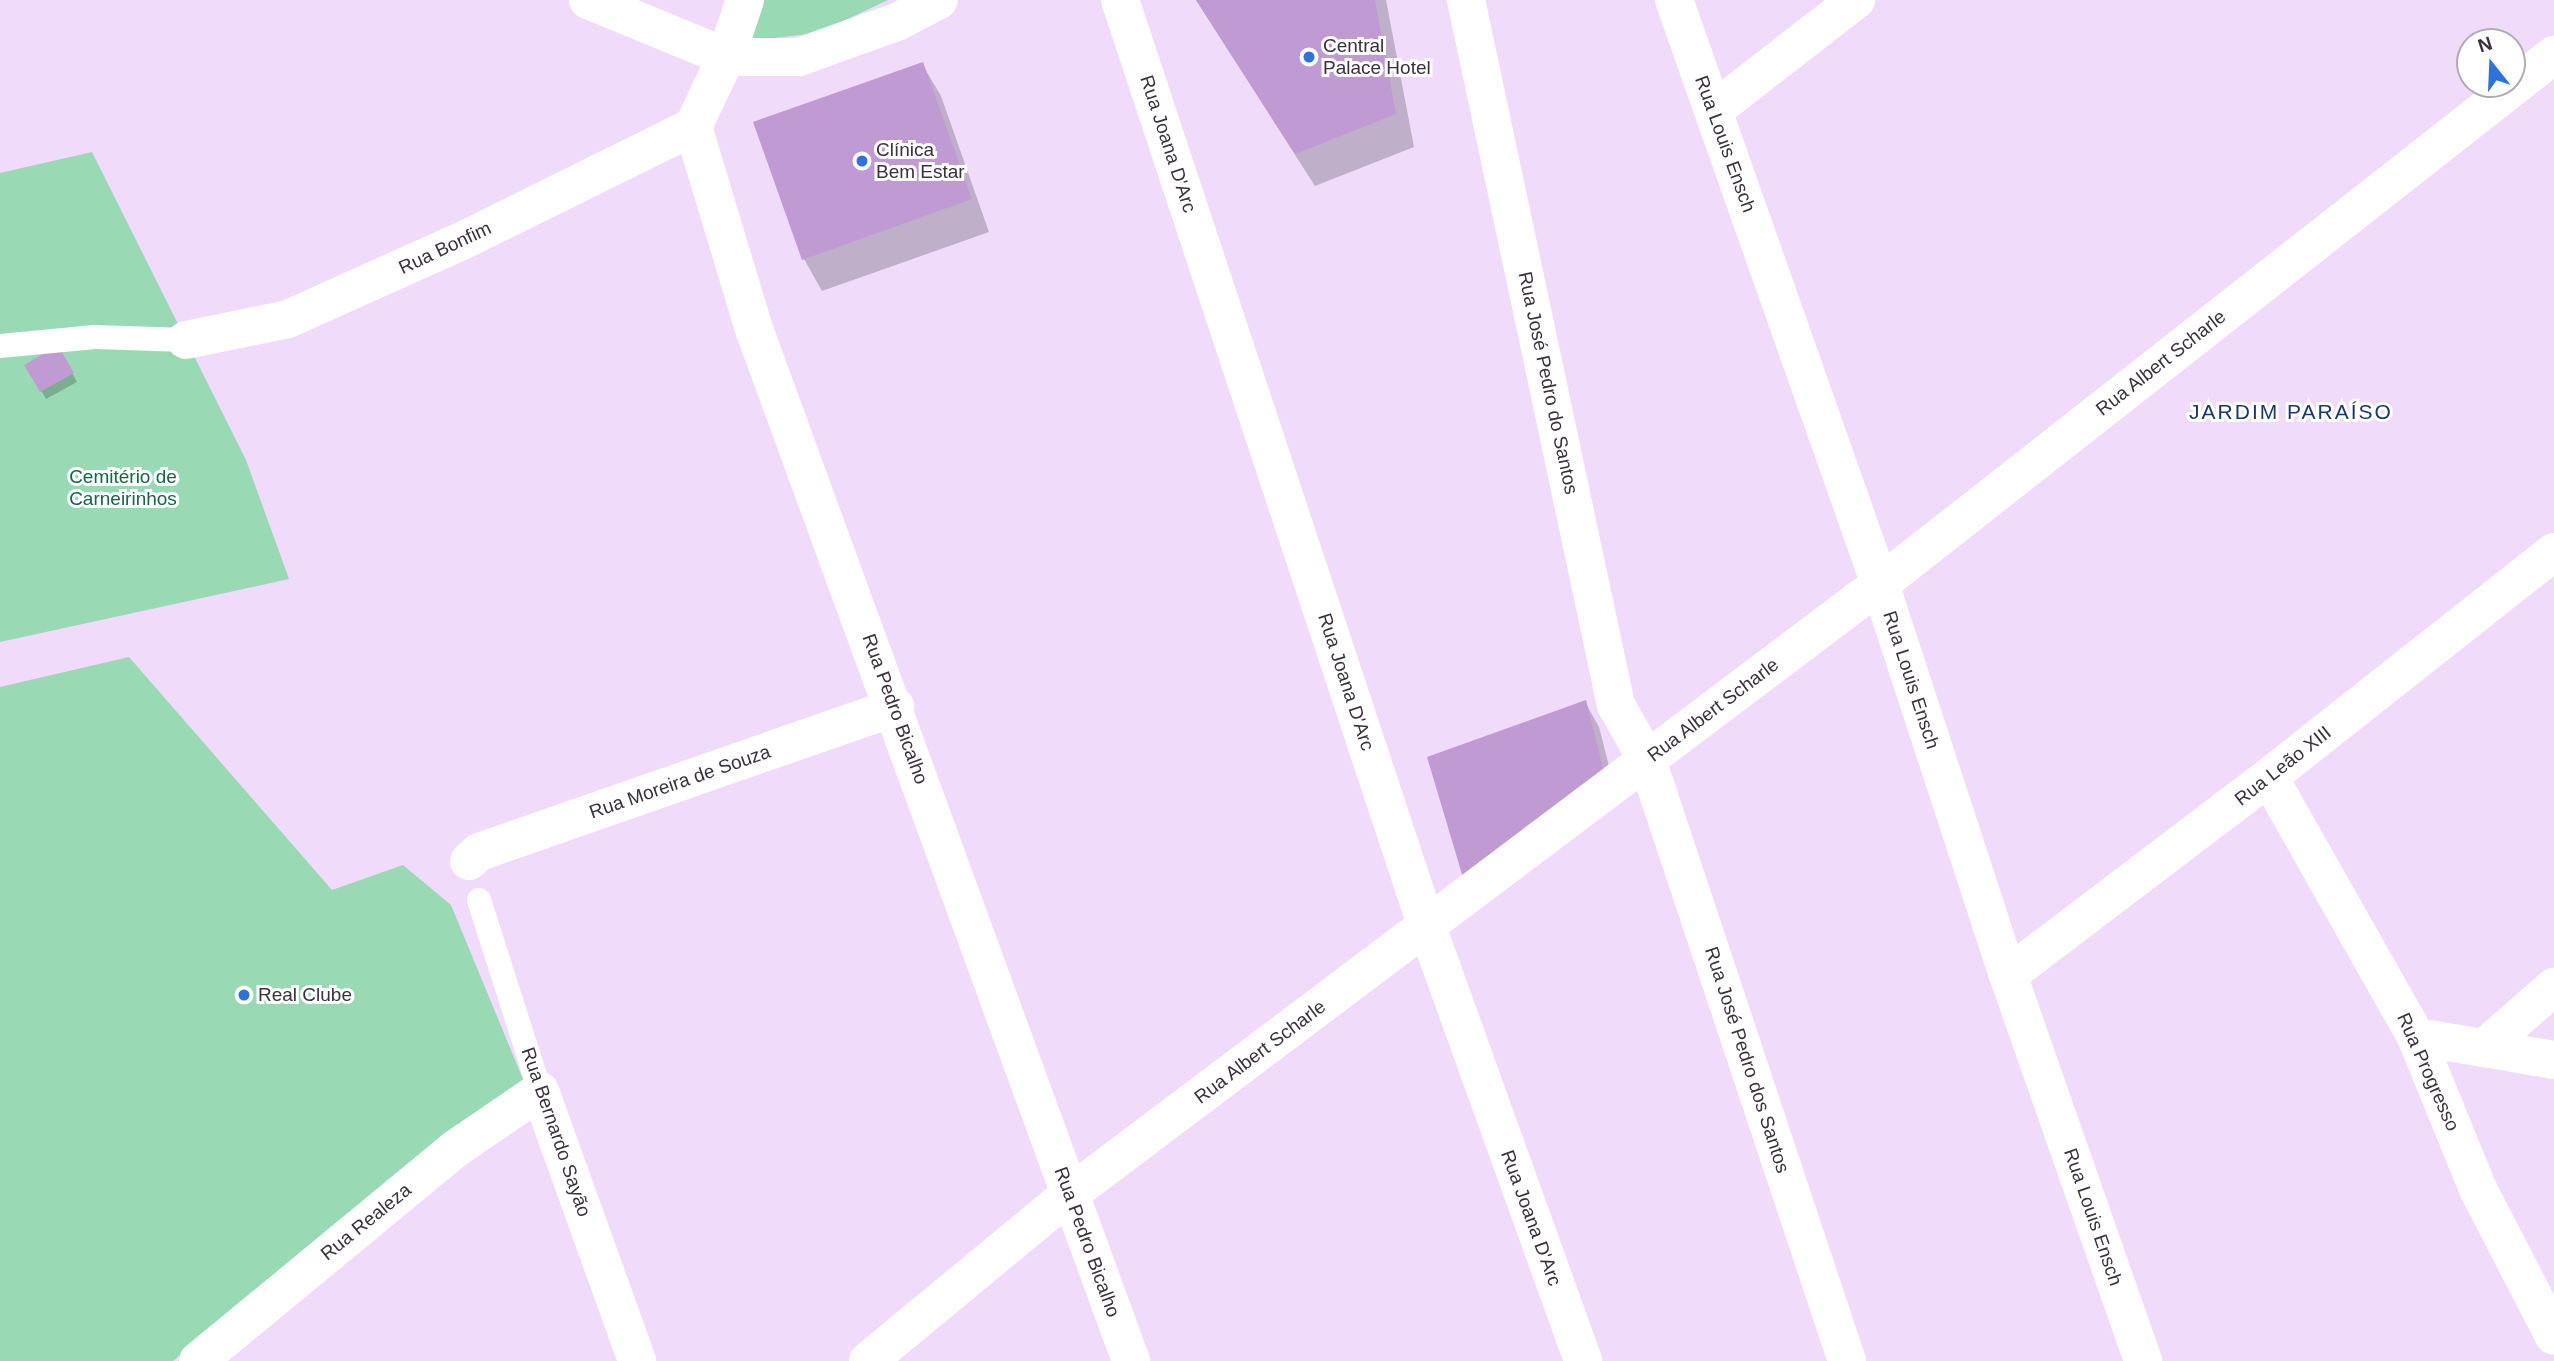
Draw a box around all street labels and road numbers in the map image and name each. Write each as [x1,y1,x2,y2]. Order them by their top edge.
street label: Rua Joana D'Arc [1135,72,1201,216]
street label: Rua Louis Ensch [1690,73,1760,215]
street label: Rua Bonfim [395,217,495,279]
street label: Rua José Pedro do Santos [1513,270,1583,496]
street label: Rua Albert Scharle [2091,305,2231,421]
street label: Rua Louis Ensch [1878,608,1944,752]
street label: Rua Joana D'Arc [1313,610,1379,754]
street label: Rua Pedro Bicalho [857,631,933,787]
street label: Rua Albert Scharle [1642,653,1784,767]
street label: Rua Leão XIII [2230,721,2336,811]
street label: Rua Moreira de Souza [586,740,774,824]
street label: Rua José Pedro dos Santos [1700,944,1794,1176]
street label: Rua Albert Scharle [1189,995,1331,1109]
street label: Rua Progresso [2392,1009,2464,1135]
street label: Rua Bernardo Sayão [516,1044,596,1220]
street label: Rua Louis Ensch [2059,1145,2127,1289]
street label: Rua Joana D'Arc [1496,1147,1566,1289]
street label: Rua Pedro Bicalho [1049,1164,1125,1320]
street label: Rua Realeza [316,1179,416,1265]

